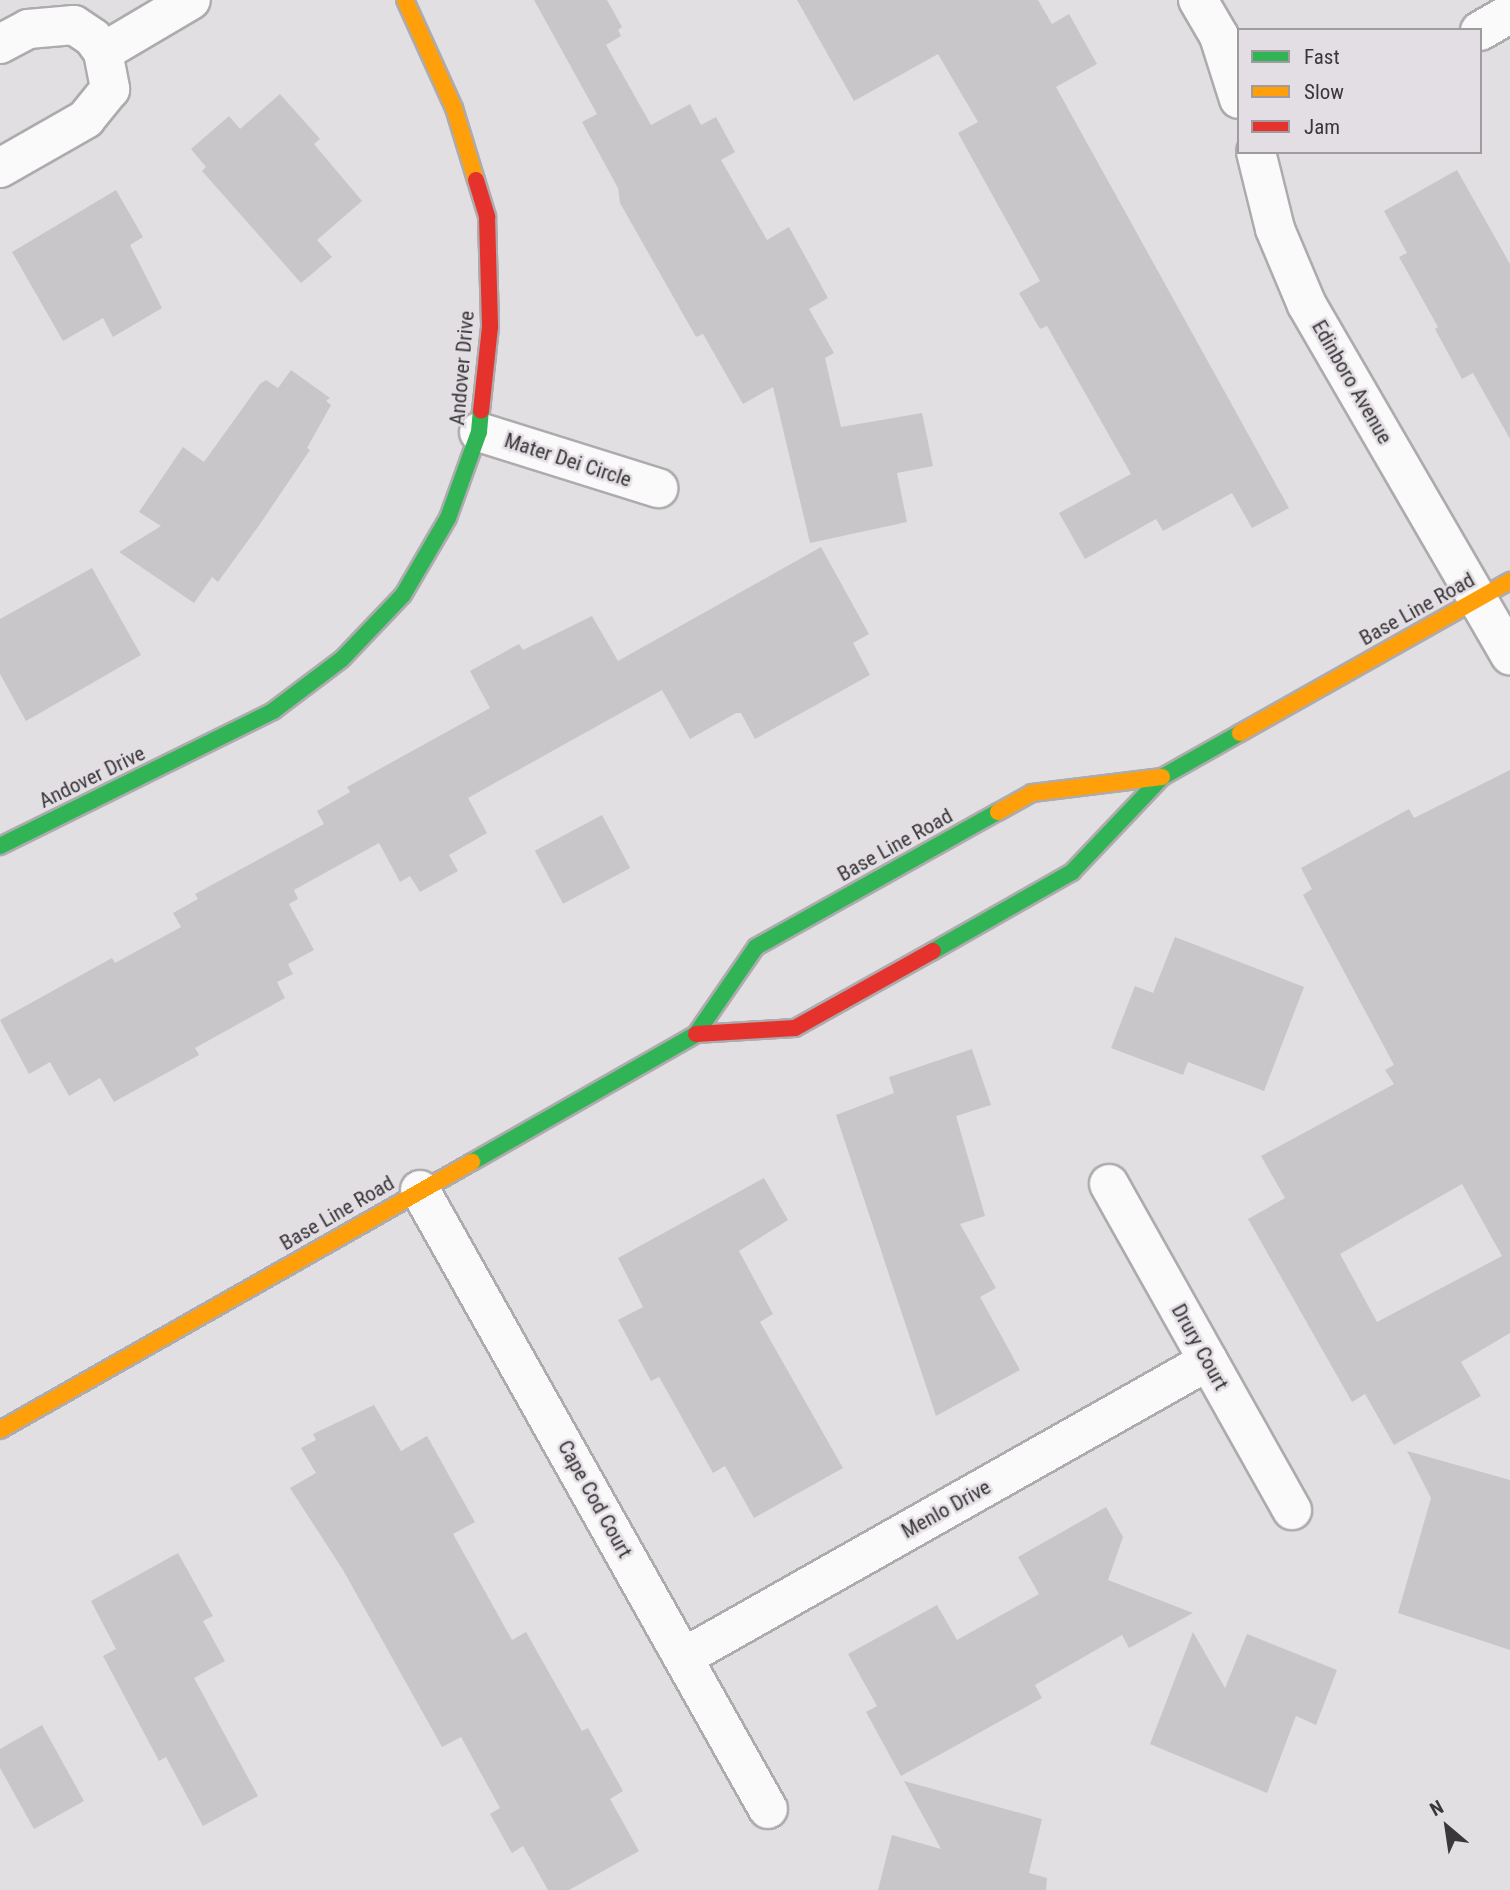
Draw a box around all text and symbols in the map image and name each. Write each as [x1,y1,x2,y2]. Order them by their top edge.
legend [1237,28,1482,154]
text: Fast [1304,45,1340,69]
text: Slow [1304,80,1344,104]
text: Jam [1304,115,1340,139]
street label: Andover Drive [444,310,480,426]
street label: Edinboro Avenue [1306,316,1398,448]
street label: Mater Dei Circle [501,428,635,492]
street label: Base Line Road [1355,567,1479,651]
street label: Andover Drive [35,740,149,814]
street label: Base Line Road [833,803,957,887]
street label: Base Line Road [275,1170,399,1256]
street label: Drury Court [1166,1300,1234,1394]
street label: Cape Cod Court [552,1436,638,1562]
street label: Menlo Drive [897,1474,995,1544]
north arrow [1412,1792,1482,1862]
text: N [1426,1795,1447,1821]

